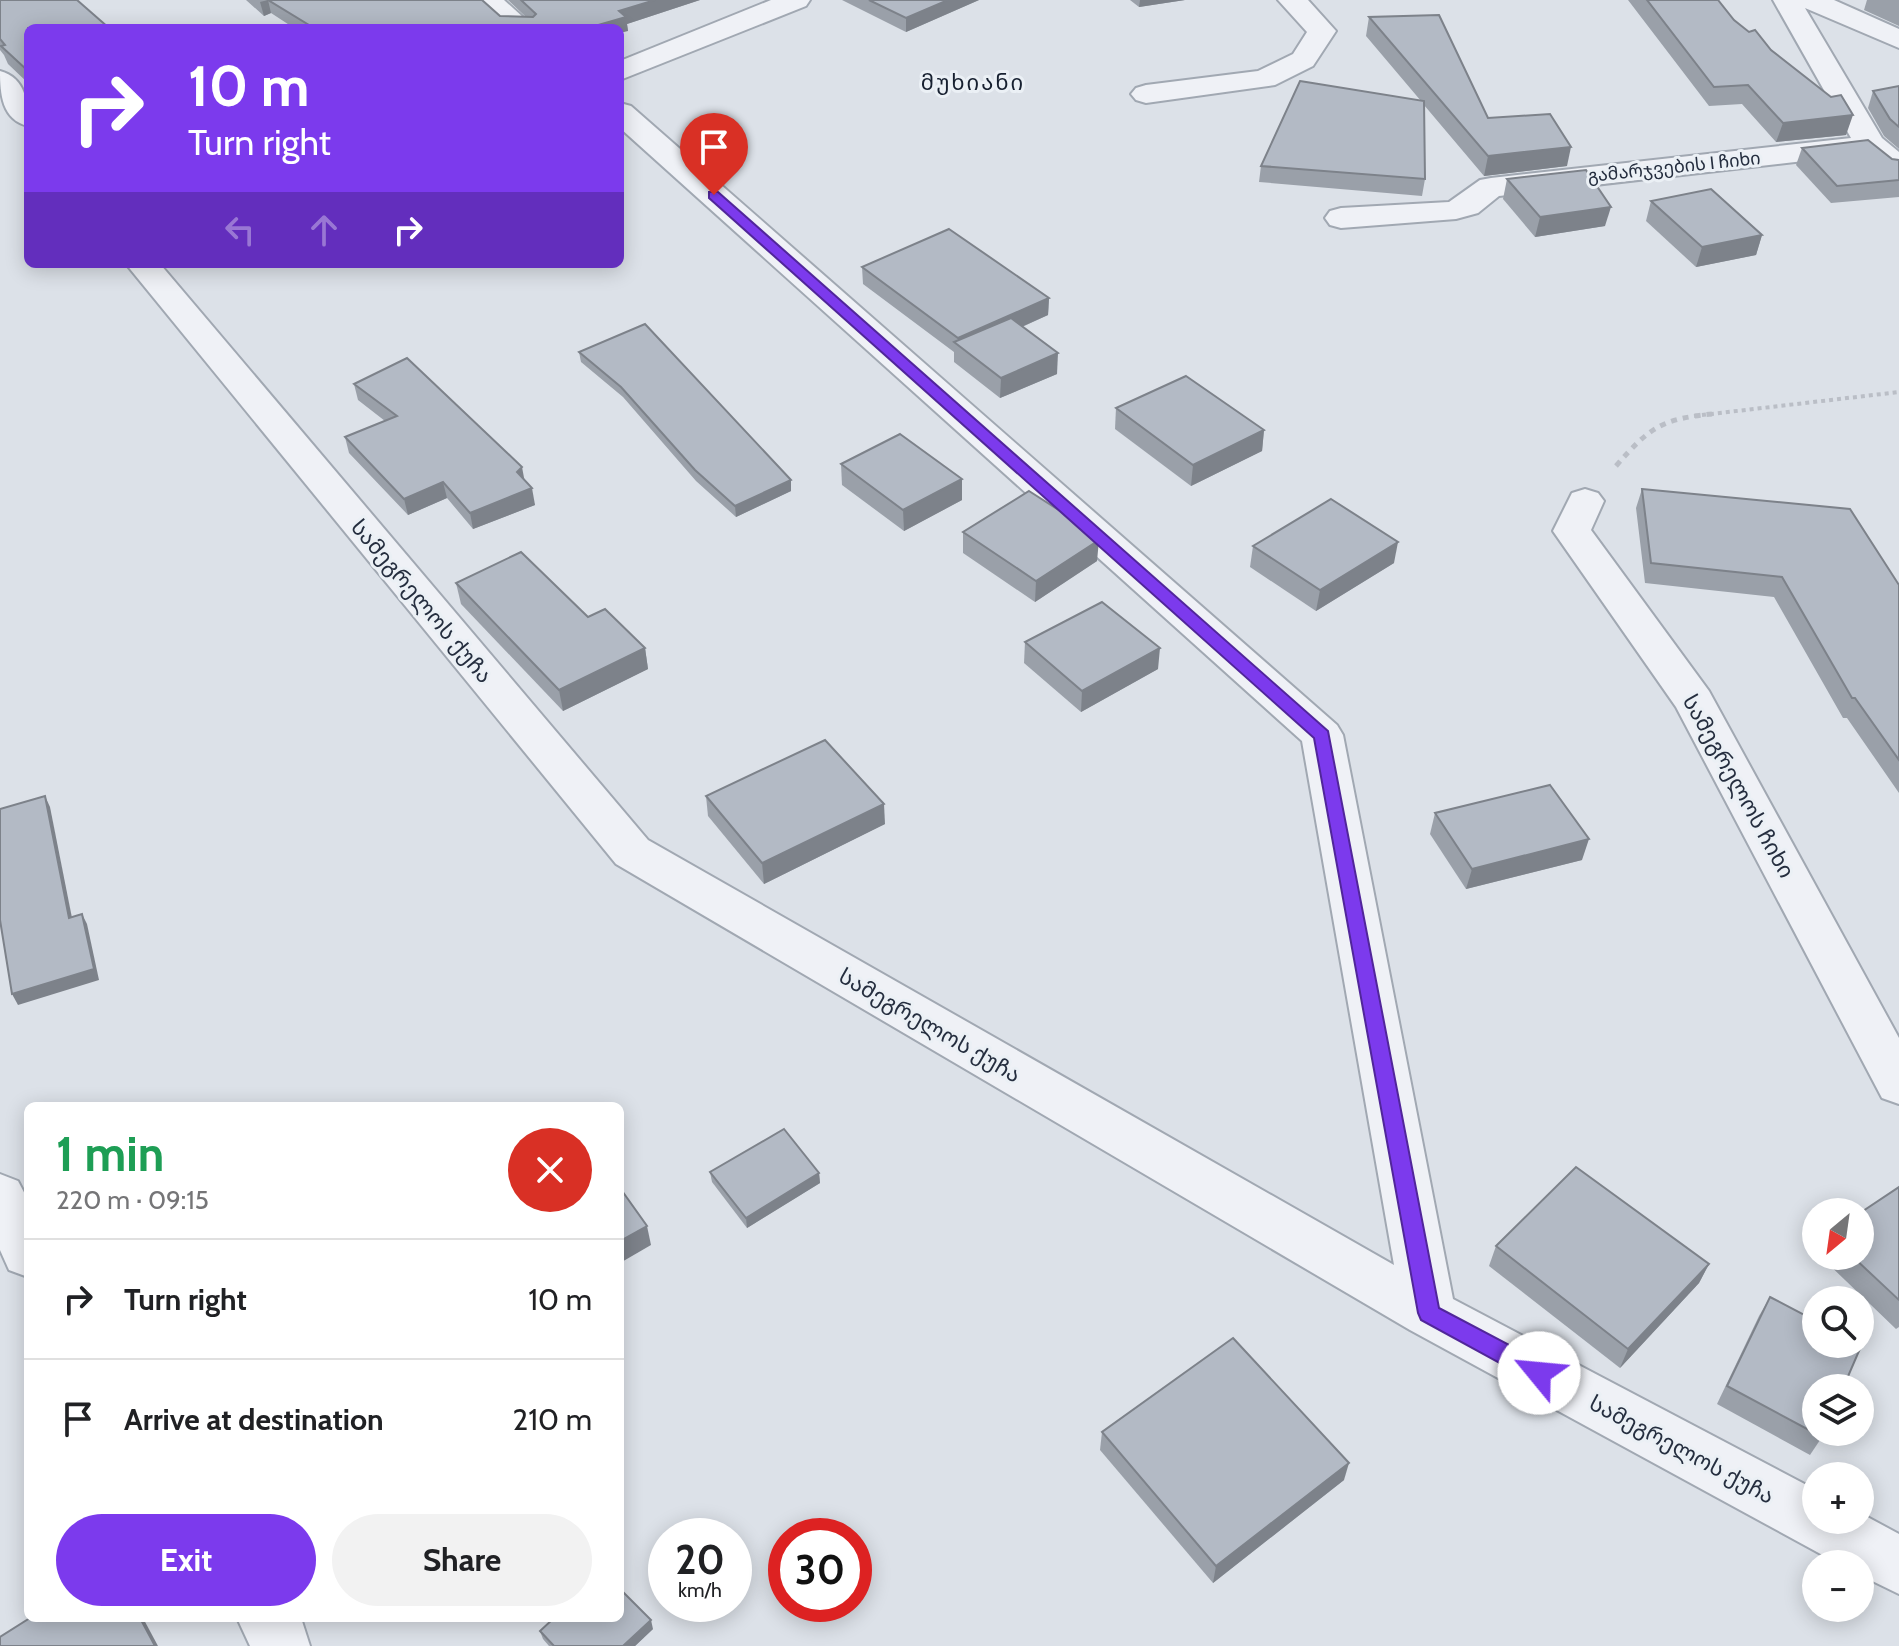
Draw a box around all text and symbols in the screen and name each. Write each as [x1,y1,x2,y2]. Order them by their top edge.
text: 10 m [188,52,309,120]
icon: right [56,56,160,160]
district label: მუხიანი [921,69,1025,96]
pin [680,113,748,195]
text: Turn right [188,120,331,164]
icon: arrive [692,125,736,169]
street label: გამარჯვების I ჩიხი [1586,147,1762,187]
icon: left [218,208,262,252]
icon: ahead [302,208,346,252]
icon: right [386,208,430,252]
street label: სამეგრელოს ქუჩა [345,514,498,689]
street label: სამეგრელოს ჩიხი [1677,690,1800,883]
street label: სამეგრელოს ქუჩა [834,962,1025,1089]
text: 1 min [56,1125,164,1183]
button: close [508,1128,592,1212]
text: 220 m · 09:15 [56,1184,209,1216]
north arrow [1802,1198,1874,1270]
map controls [1802,1198,1874,1622]
icon: right [56,1277,100,1321]
text: Turn right [124,1281,247,1318]
text: 10 m [528,1281,592,1318]
button: search [1802,1286,1874,1358]
position arrow [1497,1331,1581,1415]
button: layers [1802,1374,1874,1446]
street label: სამეგრელოს ქუჩა [1585,1389,1779,1510]
icon: arrive [56,1397,100,1441]
text: Arrive at destination [124,1401,384,1438]
text: 210 m [512,1401,592,1438]
button: + [1802,1462,1874,1534]
button: Exit [56,1514,316,1606]
button: Share [332,1514,592,1606]
speed limit sign: 30 [768,1518,872,1622]
text: 20 [675,1535,725,1584]
button: − [1802,1550,1874,1622]
text: km/h [678,1578,722,1602]

